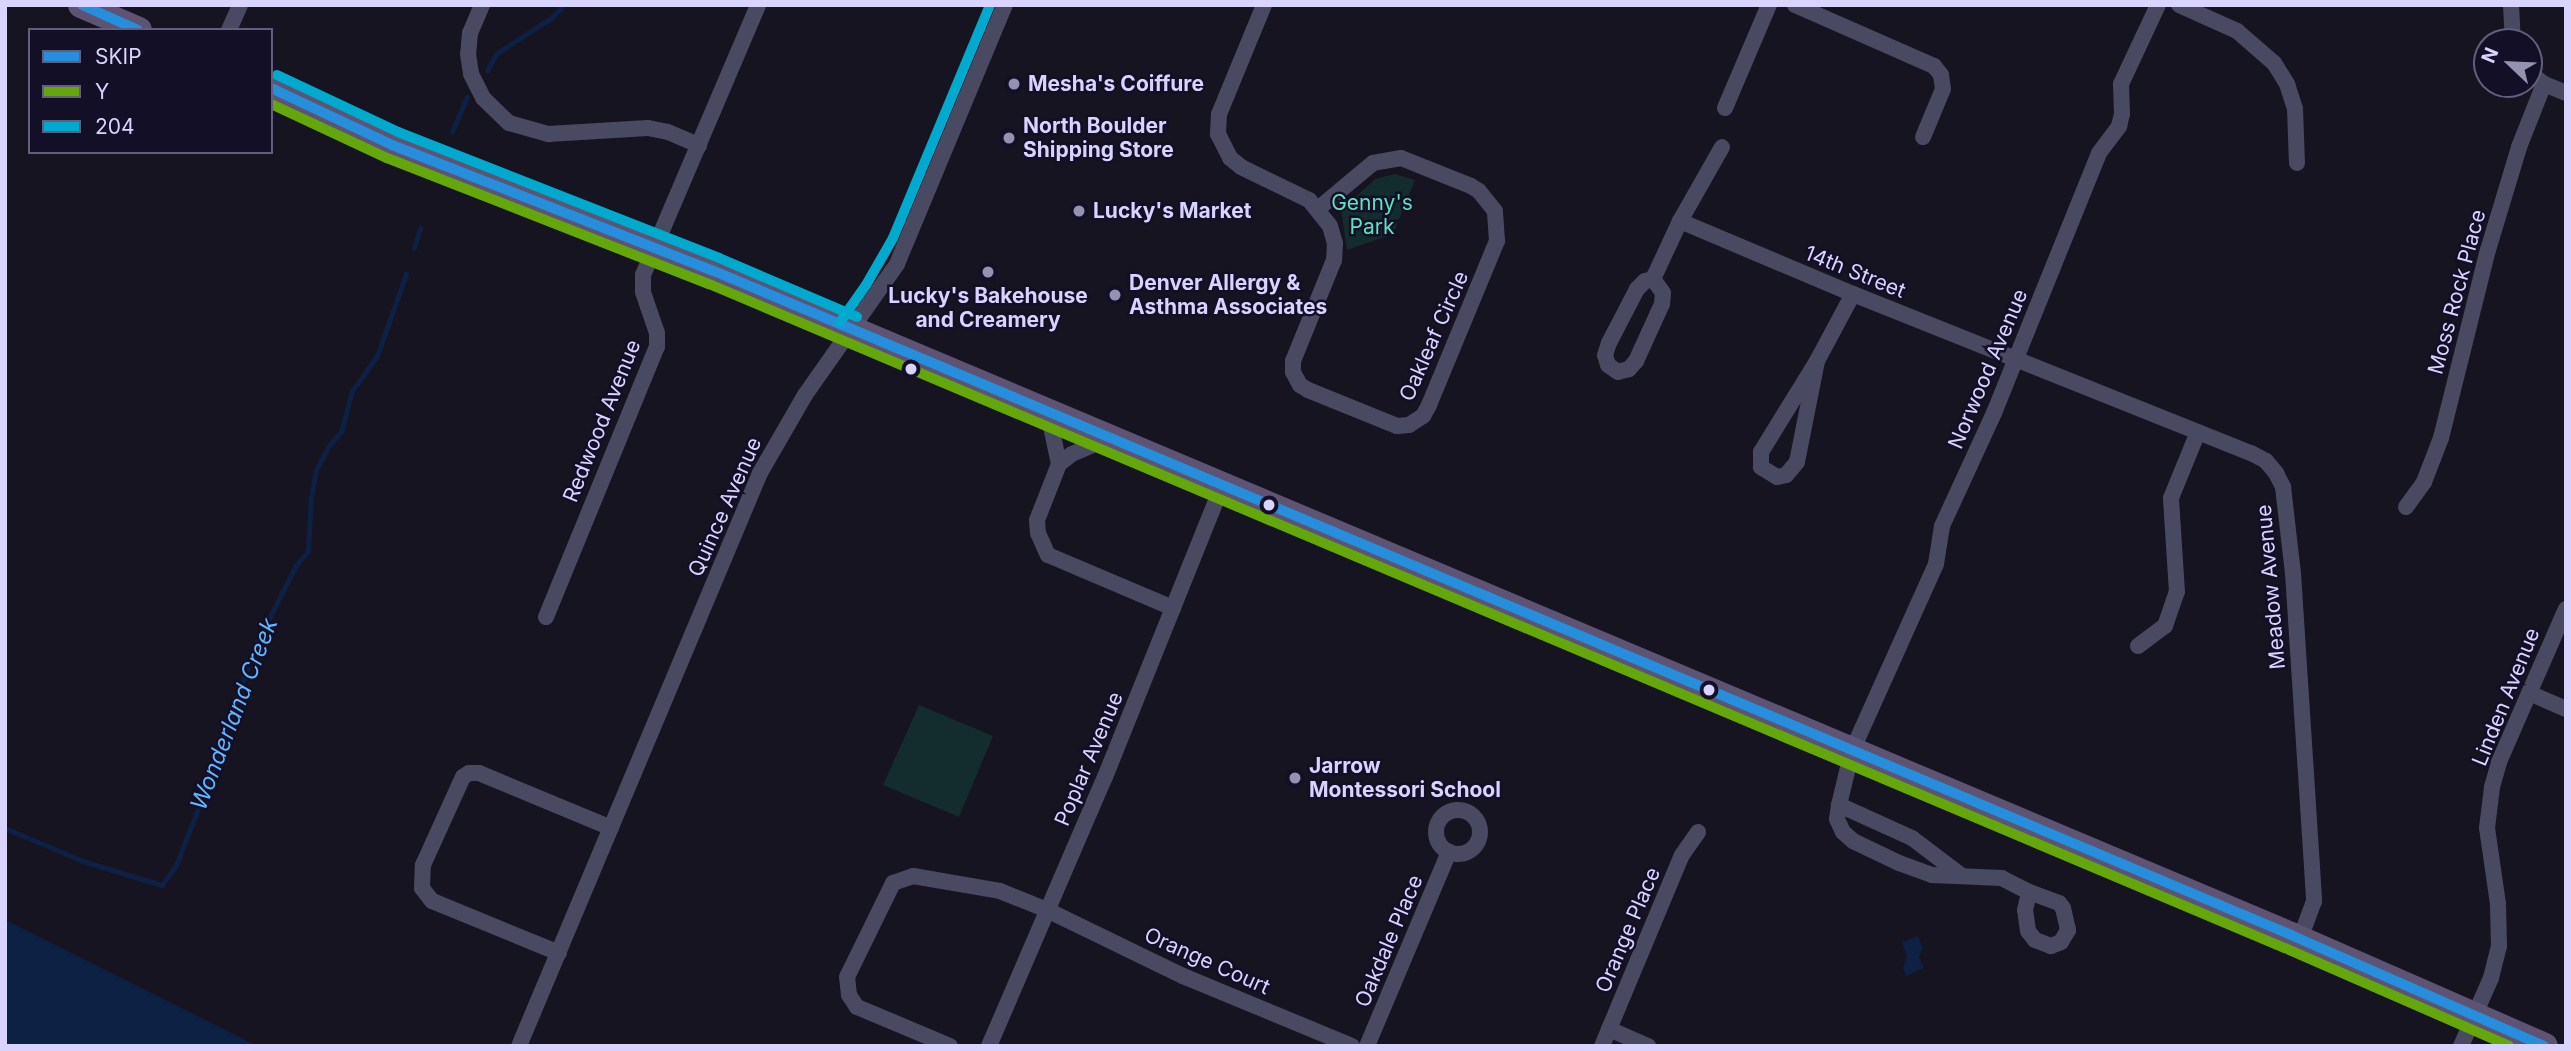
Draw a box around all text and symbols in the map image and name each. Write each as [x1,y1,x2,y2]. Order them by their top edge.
legend [28,28,273,154]
north arrow [2473,28,2543,98]
text: SKIP [95,44,142,69]
text: N [2477,44,2503,67]
place label: Mesha's Coiffure [1028,71,1204,97]
marker: Mesha's Coiffure [1006,76,1022,92]
text: Y [95,79,109,104]
place label: North Boulder Shipping Store [1023,113,1174,163]
text: 204 [95,114,135,139]
marker: North Boulder Shipping Store [1001,130,1017,146]
park label: Genny's Park [1331,190,1413,240]
place label: Lucky's Market [1093,198,1252,224]
marker: Lucky's Market [1071,203,1087,219]
street label: Moss Rock Place [2423,207,2491,377]
street label: 14th Street [1801,240,1909,304]
marker: Lucky's Bakehouse and Creamery [980,264,996,280]
street label: Oakleaf Circle [1394,267,1474,405]
place label: Denver Allergy & Asthma Associates [1129,270,1327,320]
place label: Lucky's Bakehouse and Creamery [888,283,1088,333]
street label: Norwood Avenue [1943,285,2033,453]
marker: Denver Allergy & Asthma Associates [1107,287,1123,303]
street label: Redwood Avenue [558,336,646,506]
unlabelled marker [904,362,918,376]
street label: Quince Avenue [683,433,767,581]
unlabelled marker [1262,498,1276,512]
street label: Meadow Avenue [2251,504,2291,670]
water label: Wonderland Creek [185,614,283,814]
street label: Linden Avenue [2467,624,2545,770]
unlabelled marker [1702,683,1716,697]
street label: Poplar Avenue [1049,688,1129,830]
place label: Jarrow Montessori School [1309,753,1501,803]
marker: Jarrow Montessori School [1287,770,1303,786]
street label: Orange Place [1590,864,1666,996]
street label: Oakdale Place [1350,871,1428,1011]
street label: Orange Court [1140,922,1274,1000]

